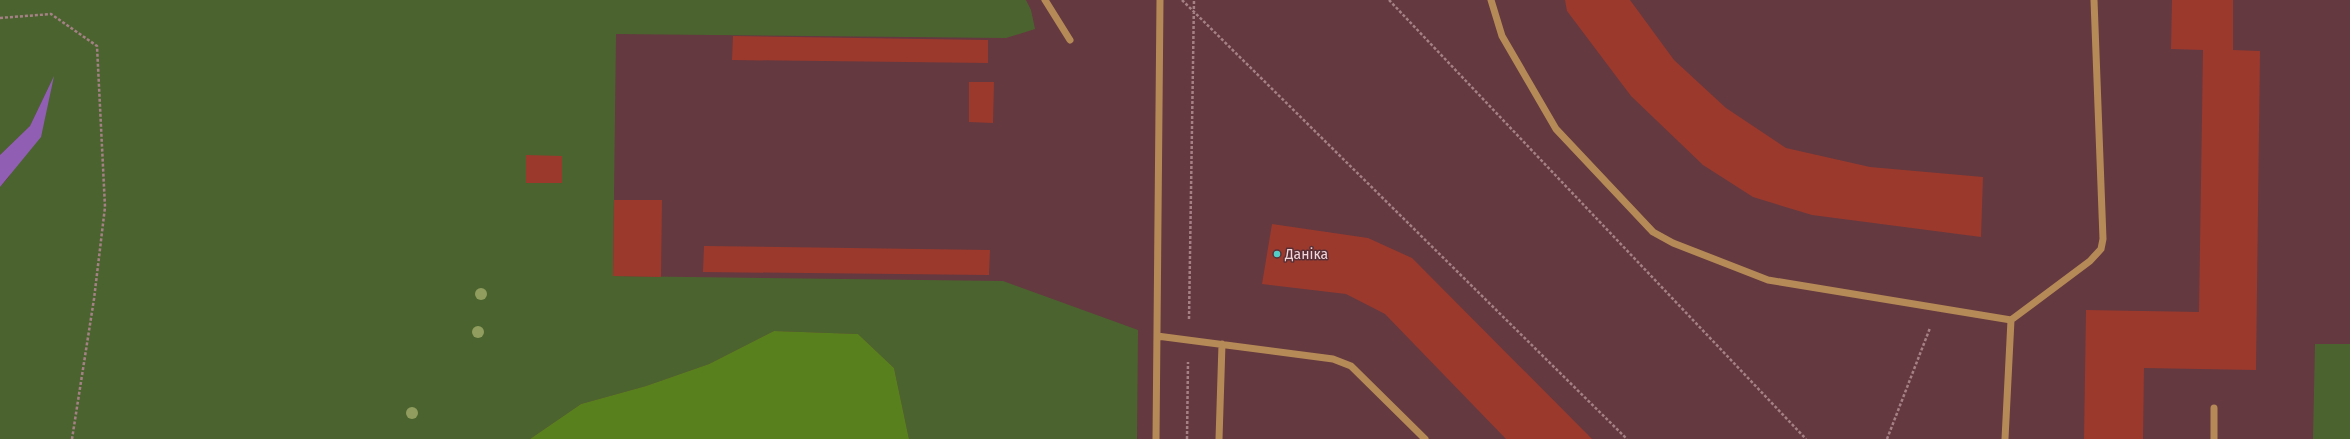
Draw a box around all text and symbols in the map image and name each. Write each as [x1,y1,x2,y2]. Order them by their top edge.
place label: Даніка [1284,246,1328,263]
marker: Даніка [1272,249,1282,259]

